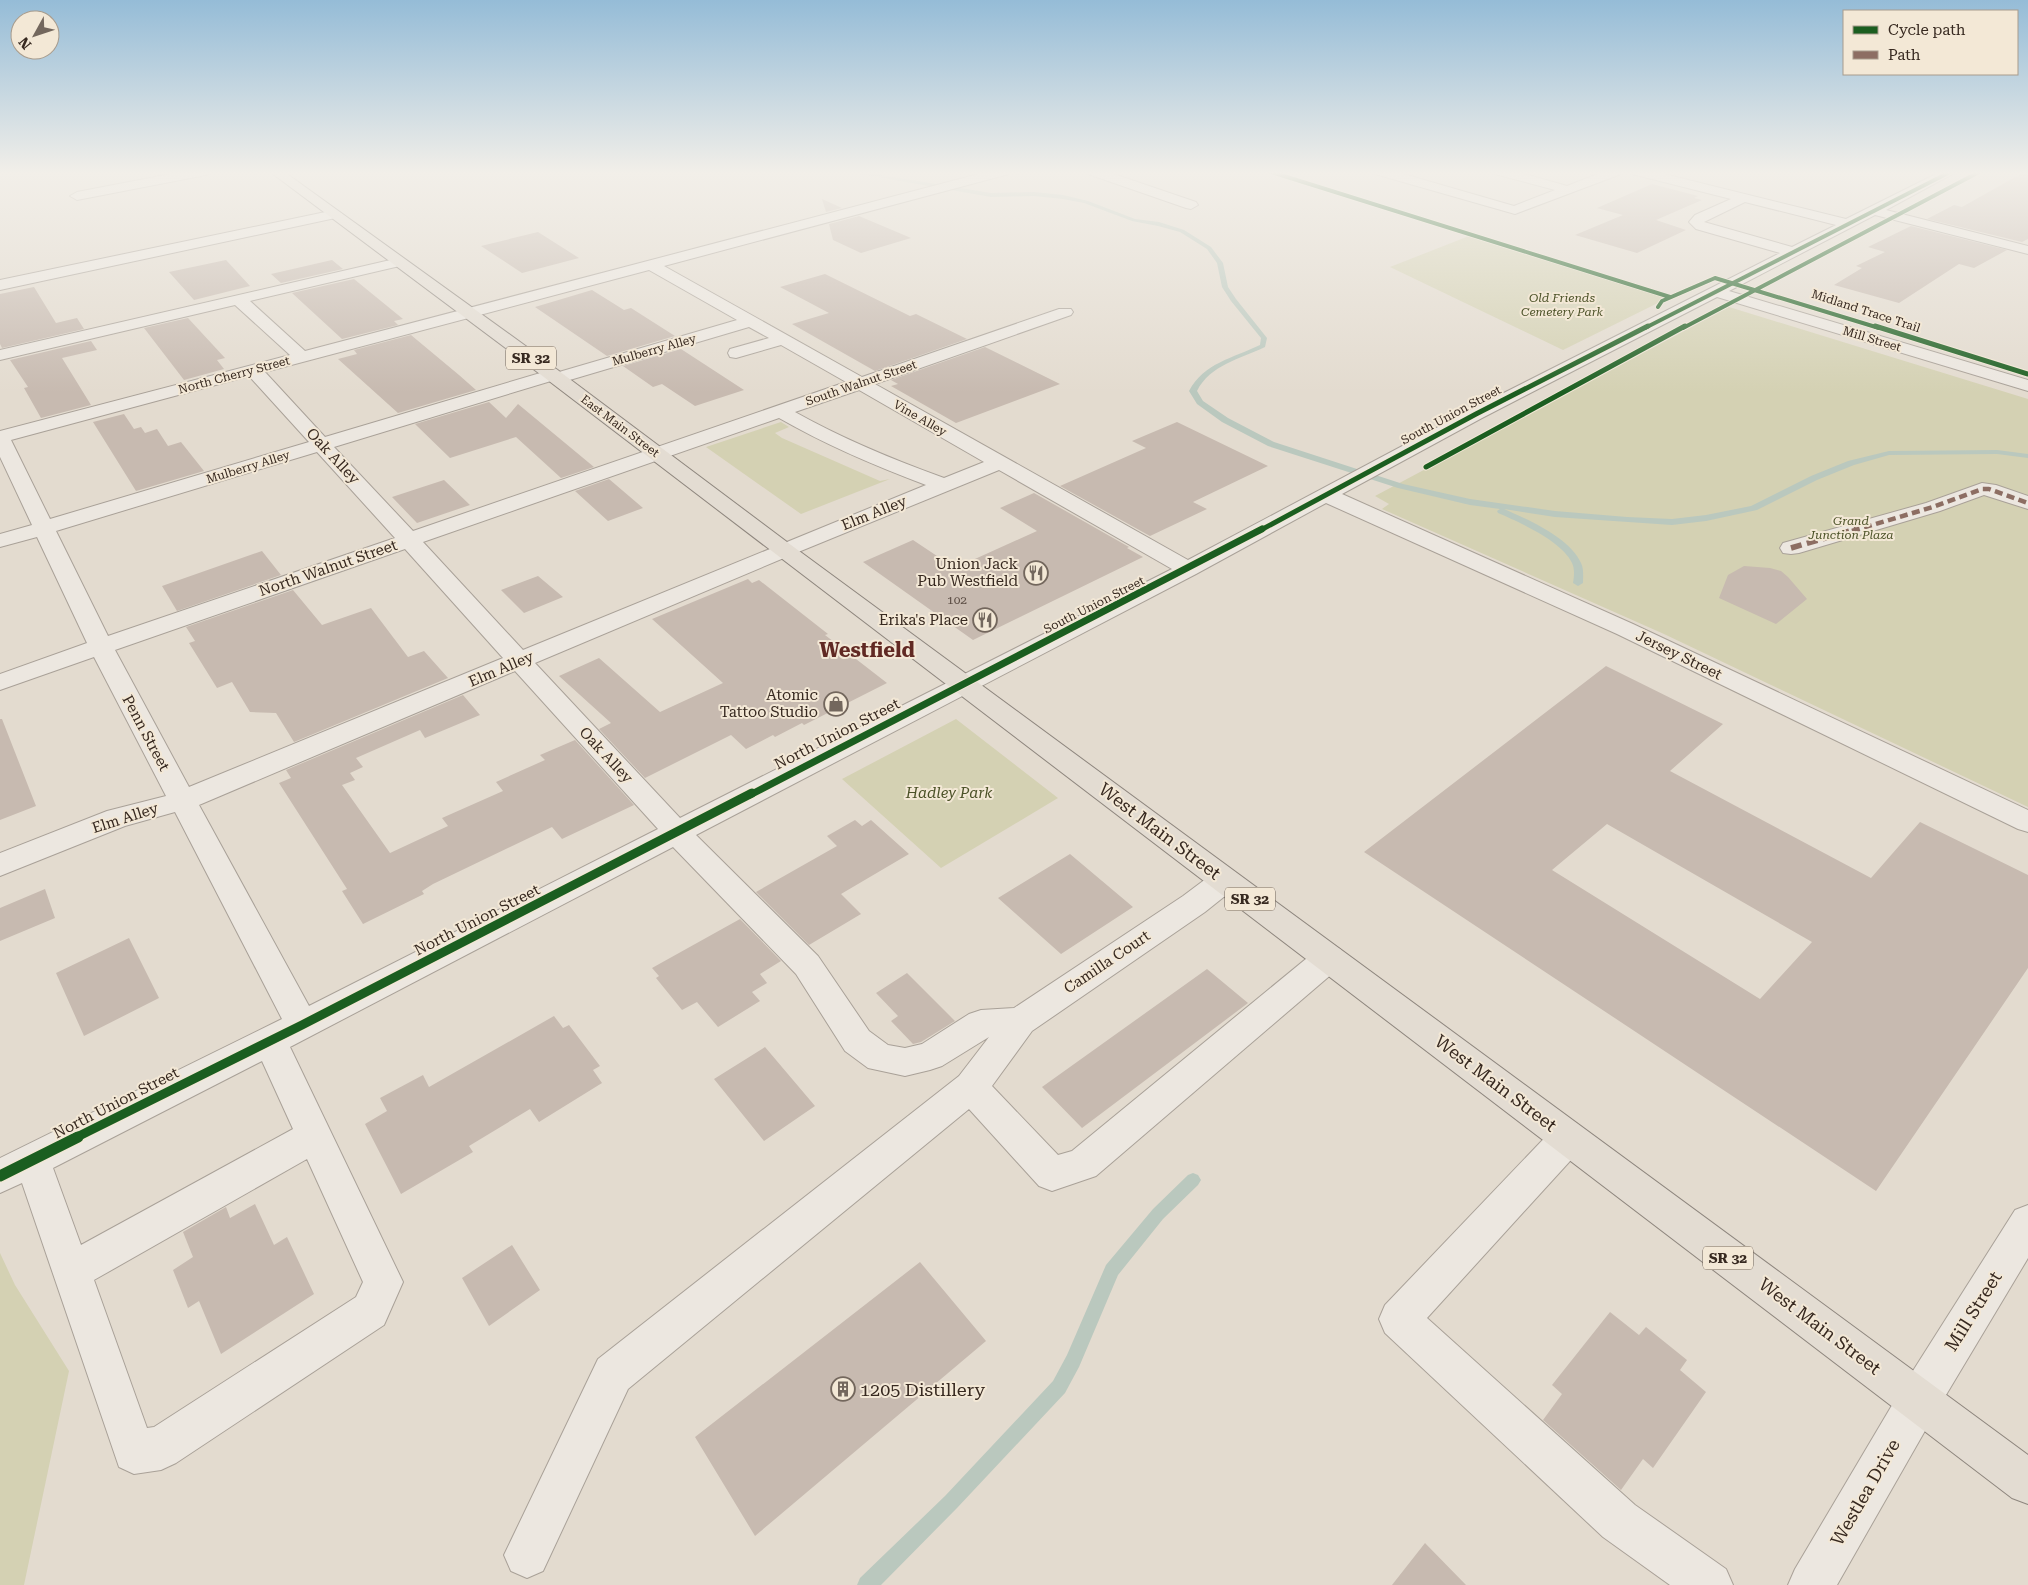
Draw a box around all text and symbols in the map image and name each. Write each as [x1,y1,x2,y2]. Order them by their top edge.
north arrow [10,10,60,60]
legend [1843,10,2018,75]
text: Cycle path [1888,21,1966,39]
text: N [15,34,35,53]
text: Path [1888,46,1921,64]
street label: Midland Trace Trail [1810,287,1923,335]
park label: Old Friends Cemetery Park [1521,291,1604,319]
street label: Mill Street [1841,324,1903,355]
street label: Mulberry Alley [610,331,698,369]
road number: SR 32 [506,346,556,369]
street label: North Cherry Street [177,353,292,397]
street label: South Walnut Street [804,357,919,409]
street label: South Union Street [1399,382,1504,447]
street label: East Main Street [578,392,662,460]
street label: Vine Alley [891,397,950,439]
street label: Oak Alley [302,424,364,488]
street label: Mulberry Alley [205,447,292,486]
street label: Elm Alley [839,492,909,534]
park label: Grand Junction Plaza [1807,514,1894,542]
street label: North Walnut Street [256,536,400,600]
place label: Union Jack Pub Westfield [917,555,1018,590]
restaurant icon: Union Jack Pub Westfield [1023,560,1049,586]
street label: South Union Street [1041,573,1147,637]
house number: 102 [947,593,967,607]
restaurant icon: Erika's Place [972,607,998,633]
place label: Erika's Place [879,611,968,629]
street label: Jersey Street [1633,626,1725,684]
district label: Westfield [819,638,915,662]
street label: Elm Alley [466,647,536,691]
place label: Atomic Tattoo Studio [720,686,818,721]
shop icon: Atomic Tattoo Studio [823,691,849,717]
street label: Penn Street [118,692,174,775]
street label: North Union Street [771,694,903,773]
street label: Oak Alley [575,723,637,787]
street label: West Main Street [1095,778,1225,884]
park label: Hadley Park [905,784,993,802]
street label: Elm Alley [90,799,161,837]
street label: North Union Street [411,880,543,959]
road number: SR 32 [1225,888,1275,911]
street label: Camilla Court [1061,926,1154,997]
street label: West Main Street [1431,1030,1561,1136]
street label: North Union Street [50,1063,182,1142]
road number: SR 32 [1703,1246,1753,1270]
street label: Mill Street [1940,1267,2006,1355]
street label: West Main Street [1755,1273,1885,1379]
building icon: 1205 Distillery [830,1376,856,1402]
place label: 1205 Distillery [860,1379,985,1400]
street label: Westlea Drive [1826,1435,1904,1549]

